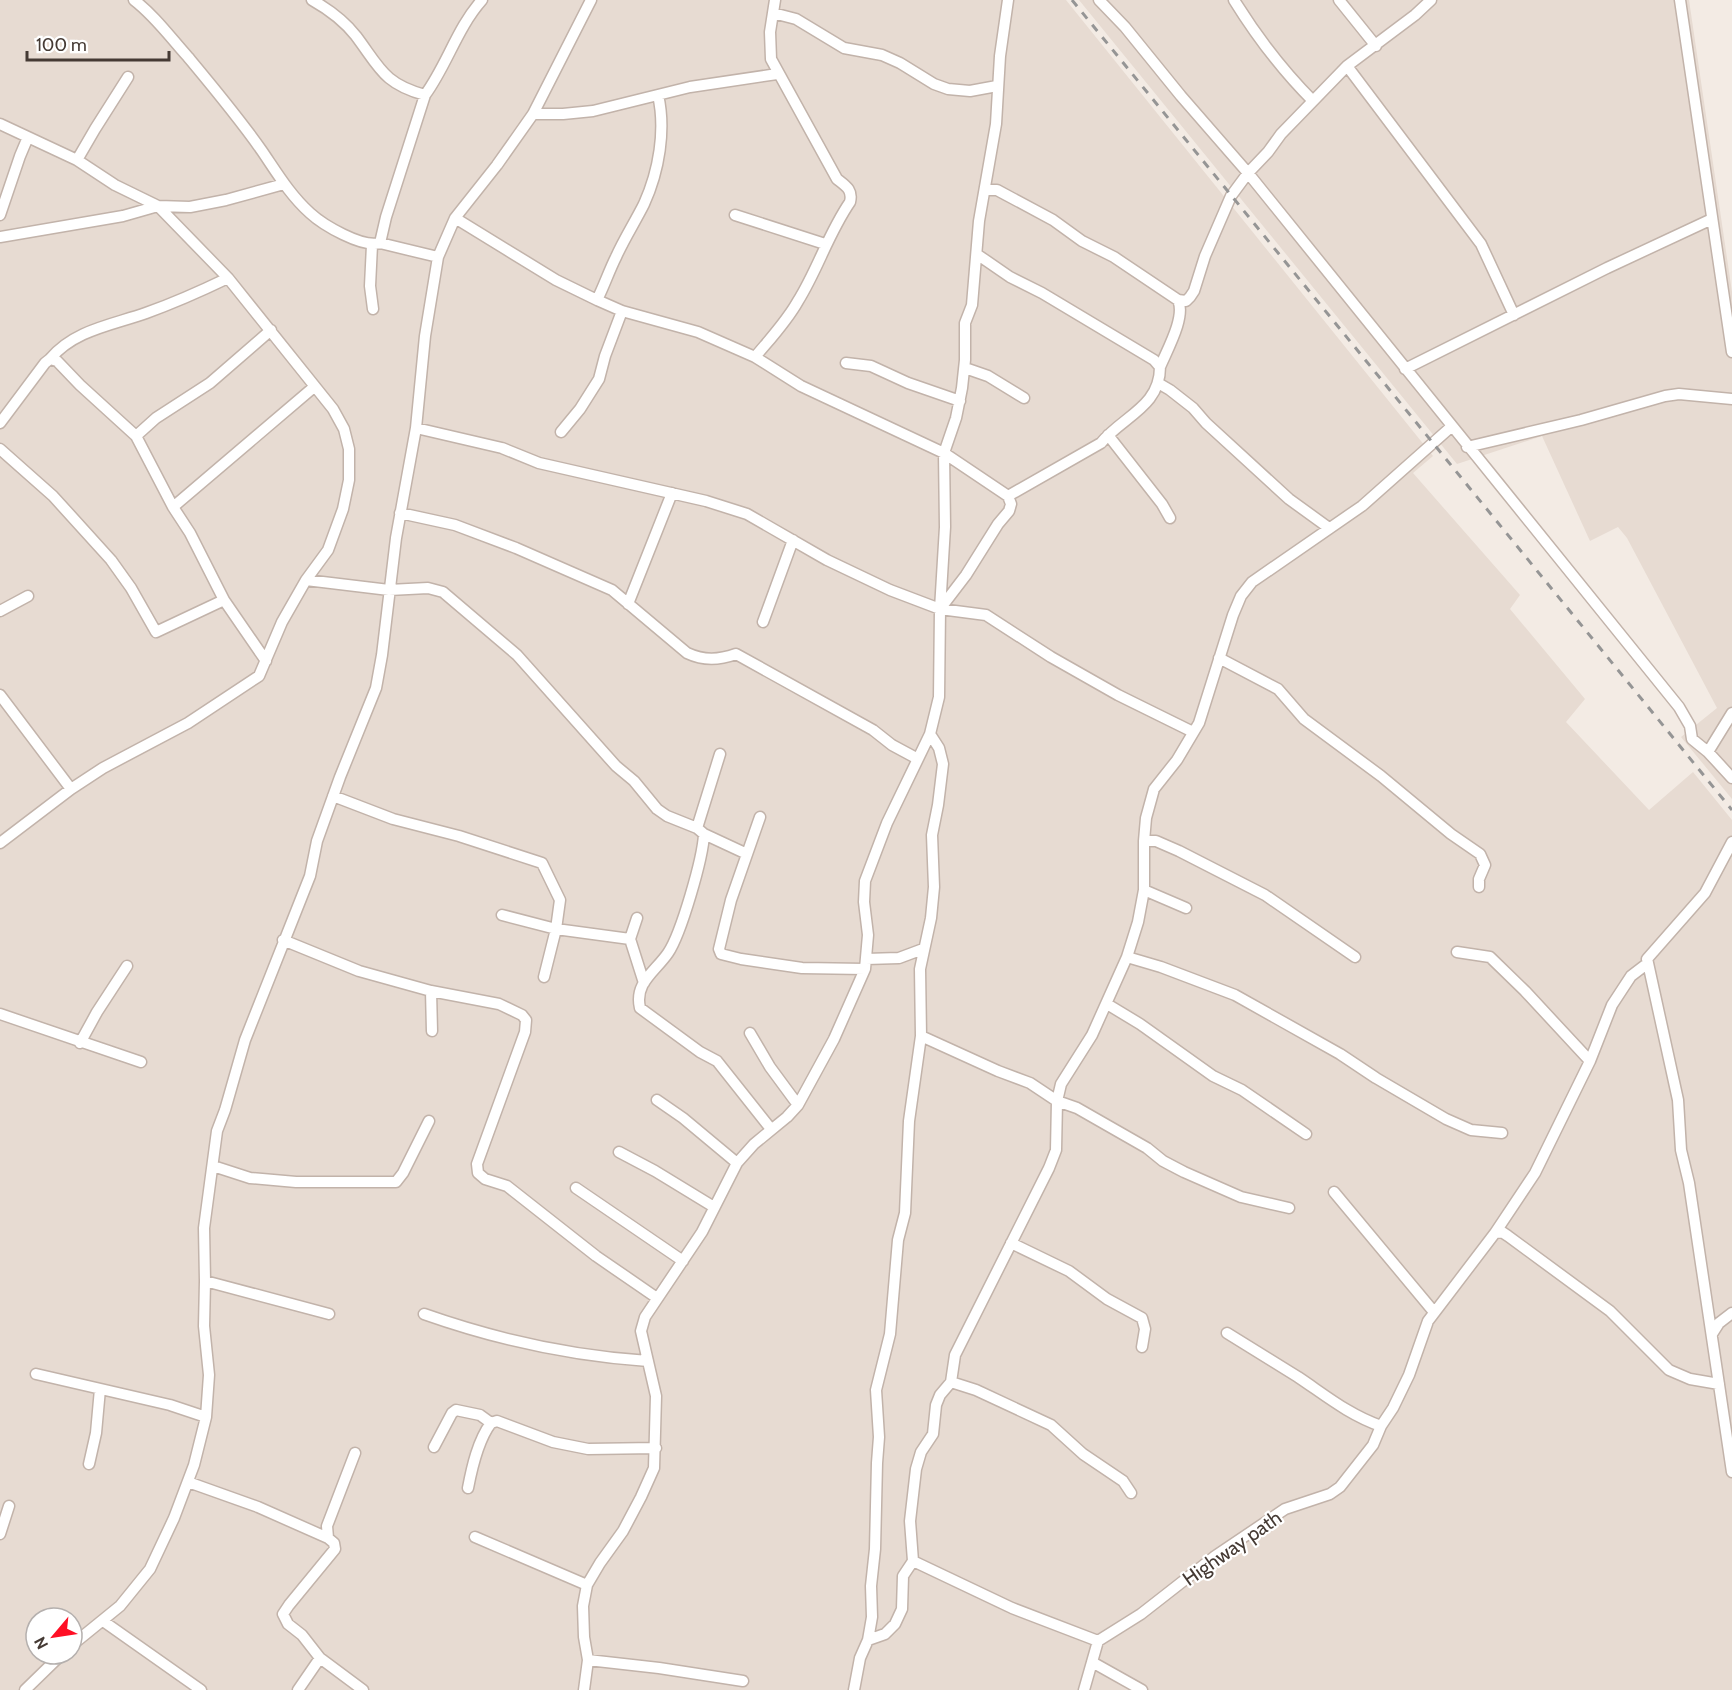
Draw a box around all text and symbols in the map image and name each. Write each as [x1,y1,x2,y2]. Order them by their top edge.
scale bar [27,24,170,62]
text: 100 m [36,34,87,56]
street label: Highway path [1178,1505,1286,1591]
north arrow [24,1606,84,1666]
text: N [30,1633,52,1653]

